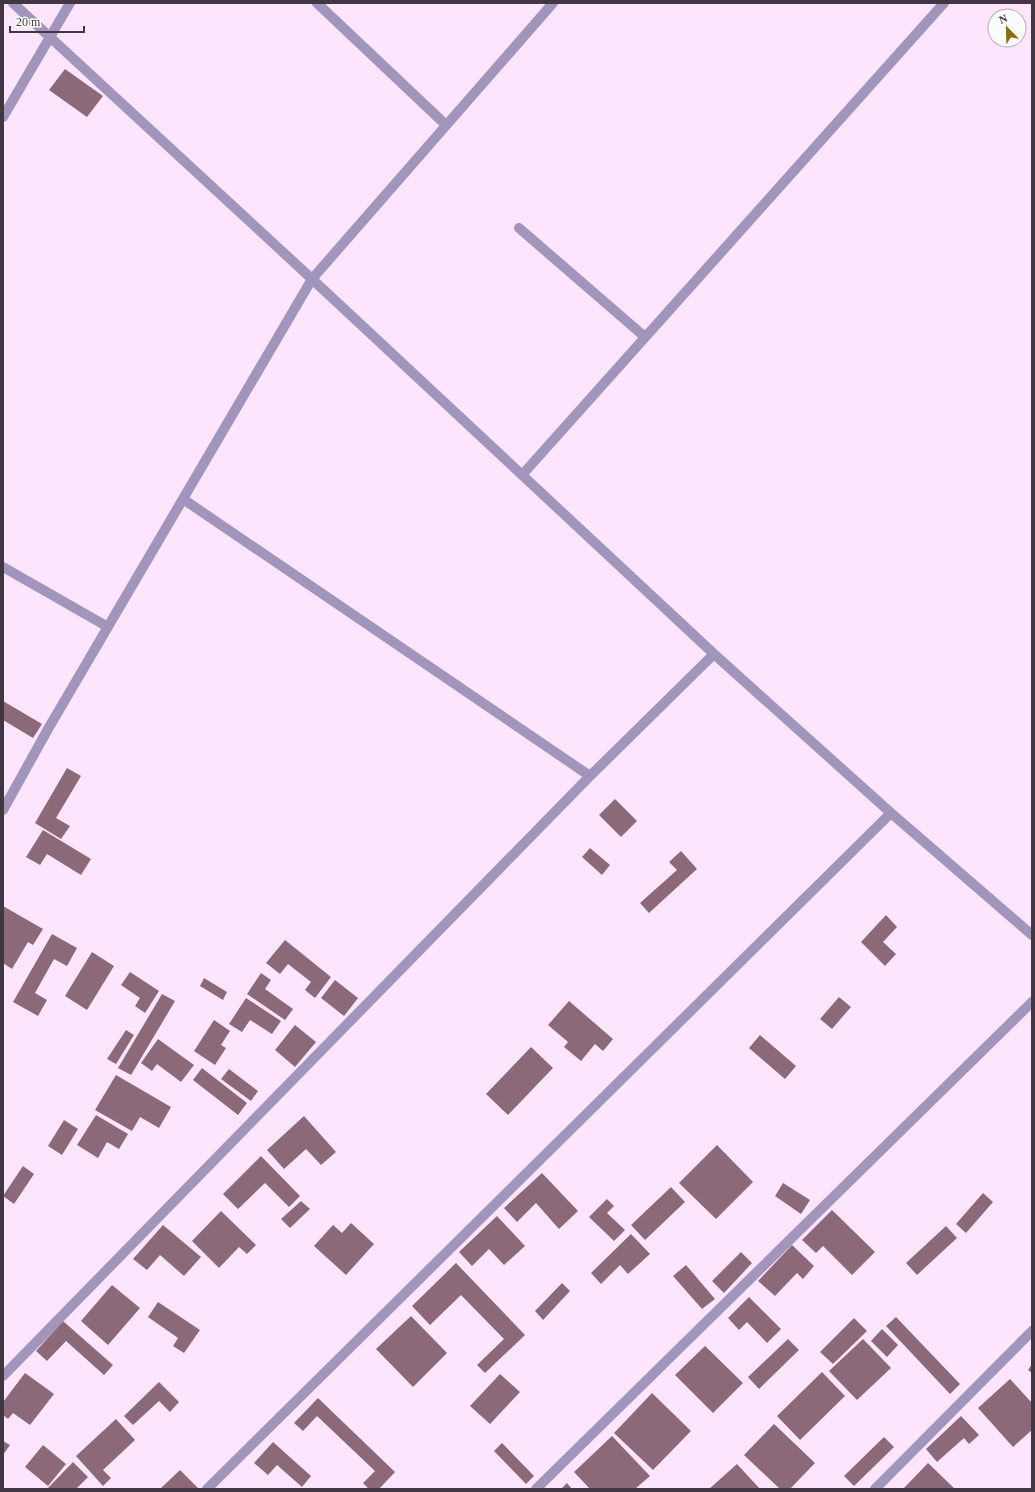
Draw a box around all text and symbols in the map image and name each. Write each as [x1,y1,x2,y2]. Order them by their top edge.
scale bar [10,8,84,34]
north arrow [987,8,1027,48]
text: N [997,12,1009,26]
text: 20 m [16,15,41,29]

